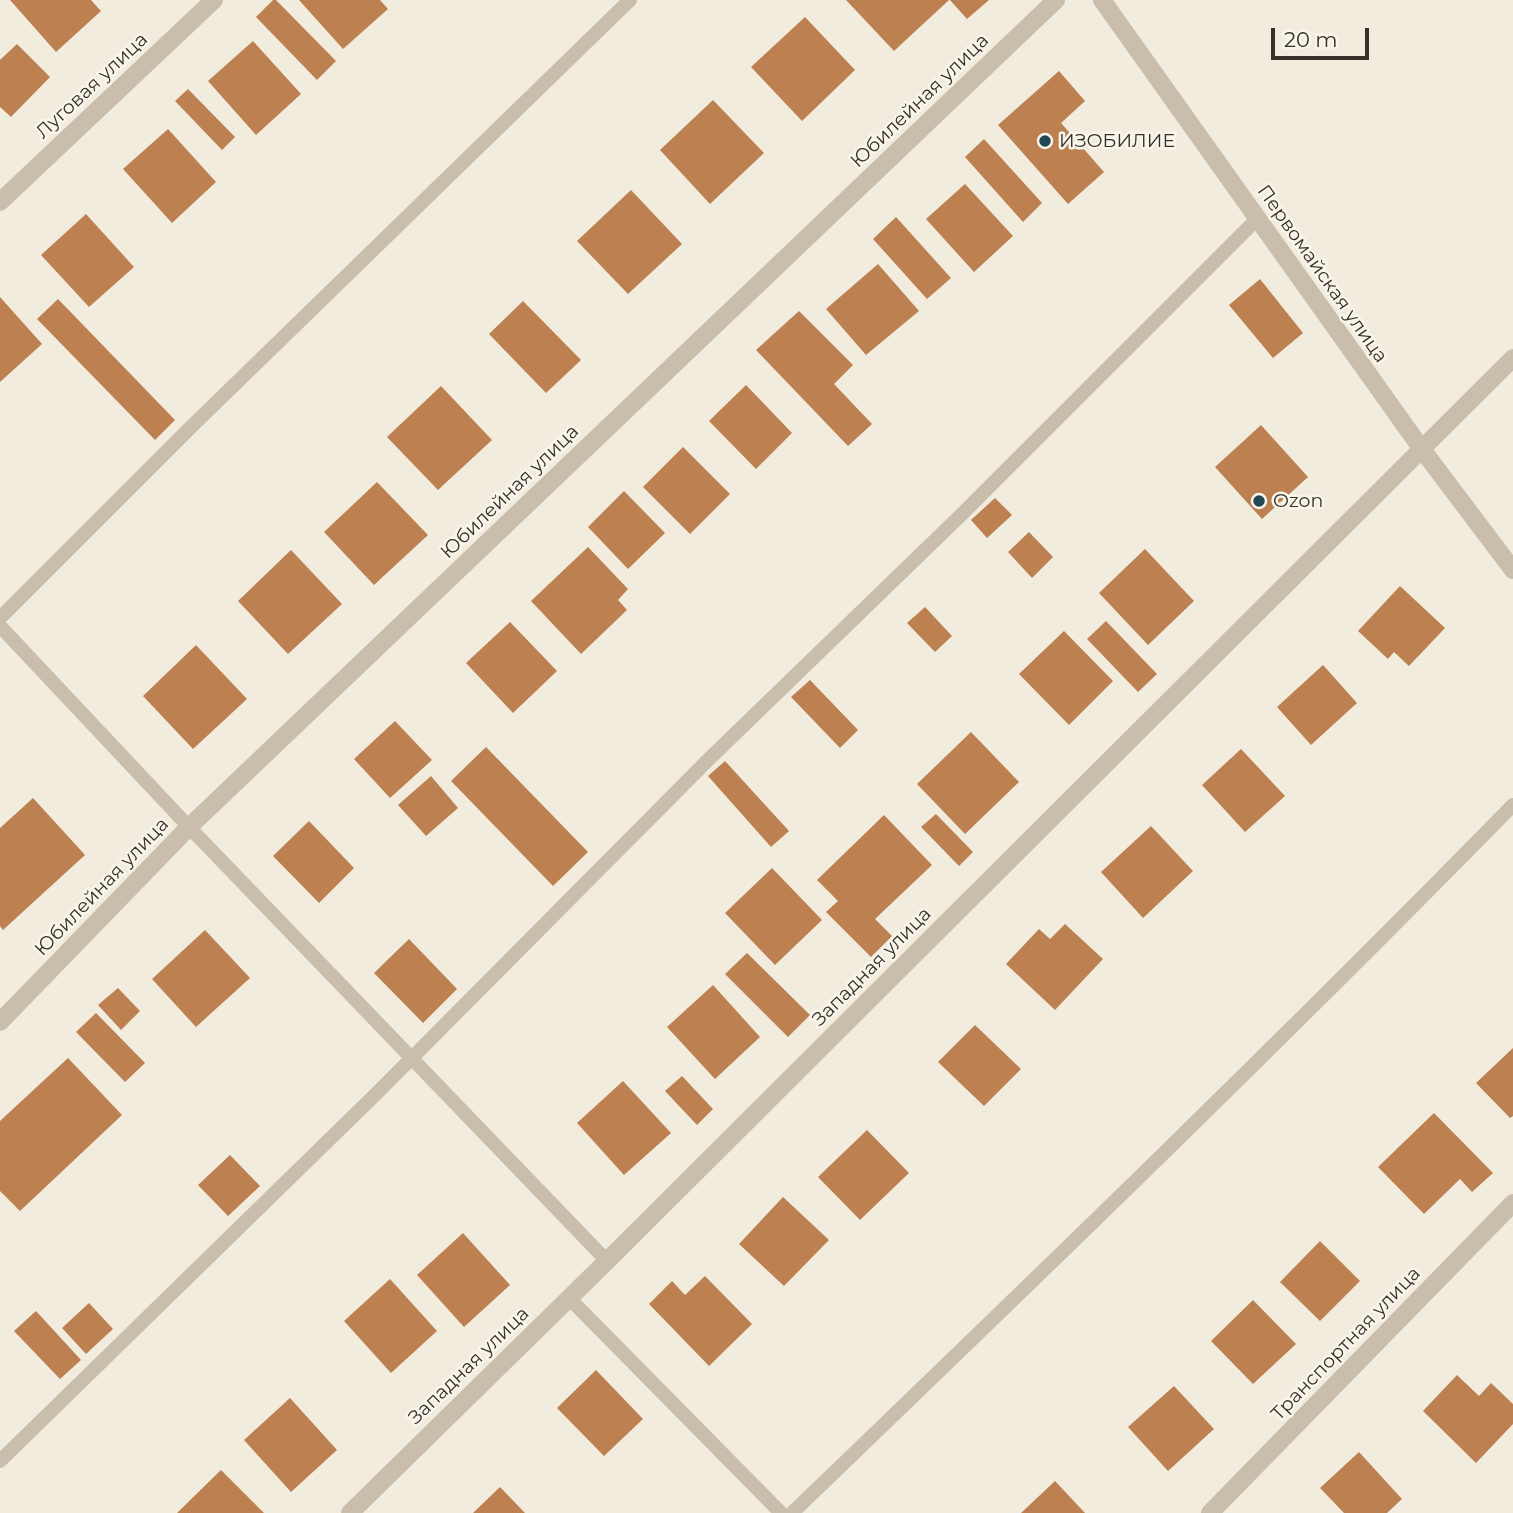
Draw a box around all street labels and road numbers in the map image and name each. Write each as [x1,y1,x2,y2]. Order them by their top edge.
street label: Луговая улица [31,28,153,144]
street label: Юбилейная улица [846,29,994,173]
street label: Первомайская улица [1252,181,1392,367]
street label: Юбилейная улица [436,420,584,564]
street label: Юбилейная улица [30,813,174,961]
street label: Западная улица [808,903,936,1031]
street label: Транспортная улица [1267,1262,1425,1426]
street label: Западная улица [404,1303,534,1429]

